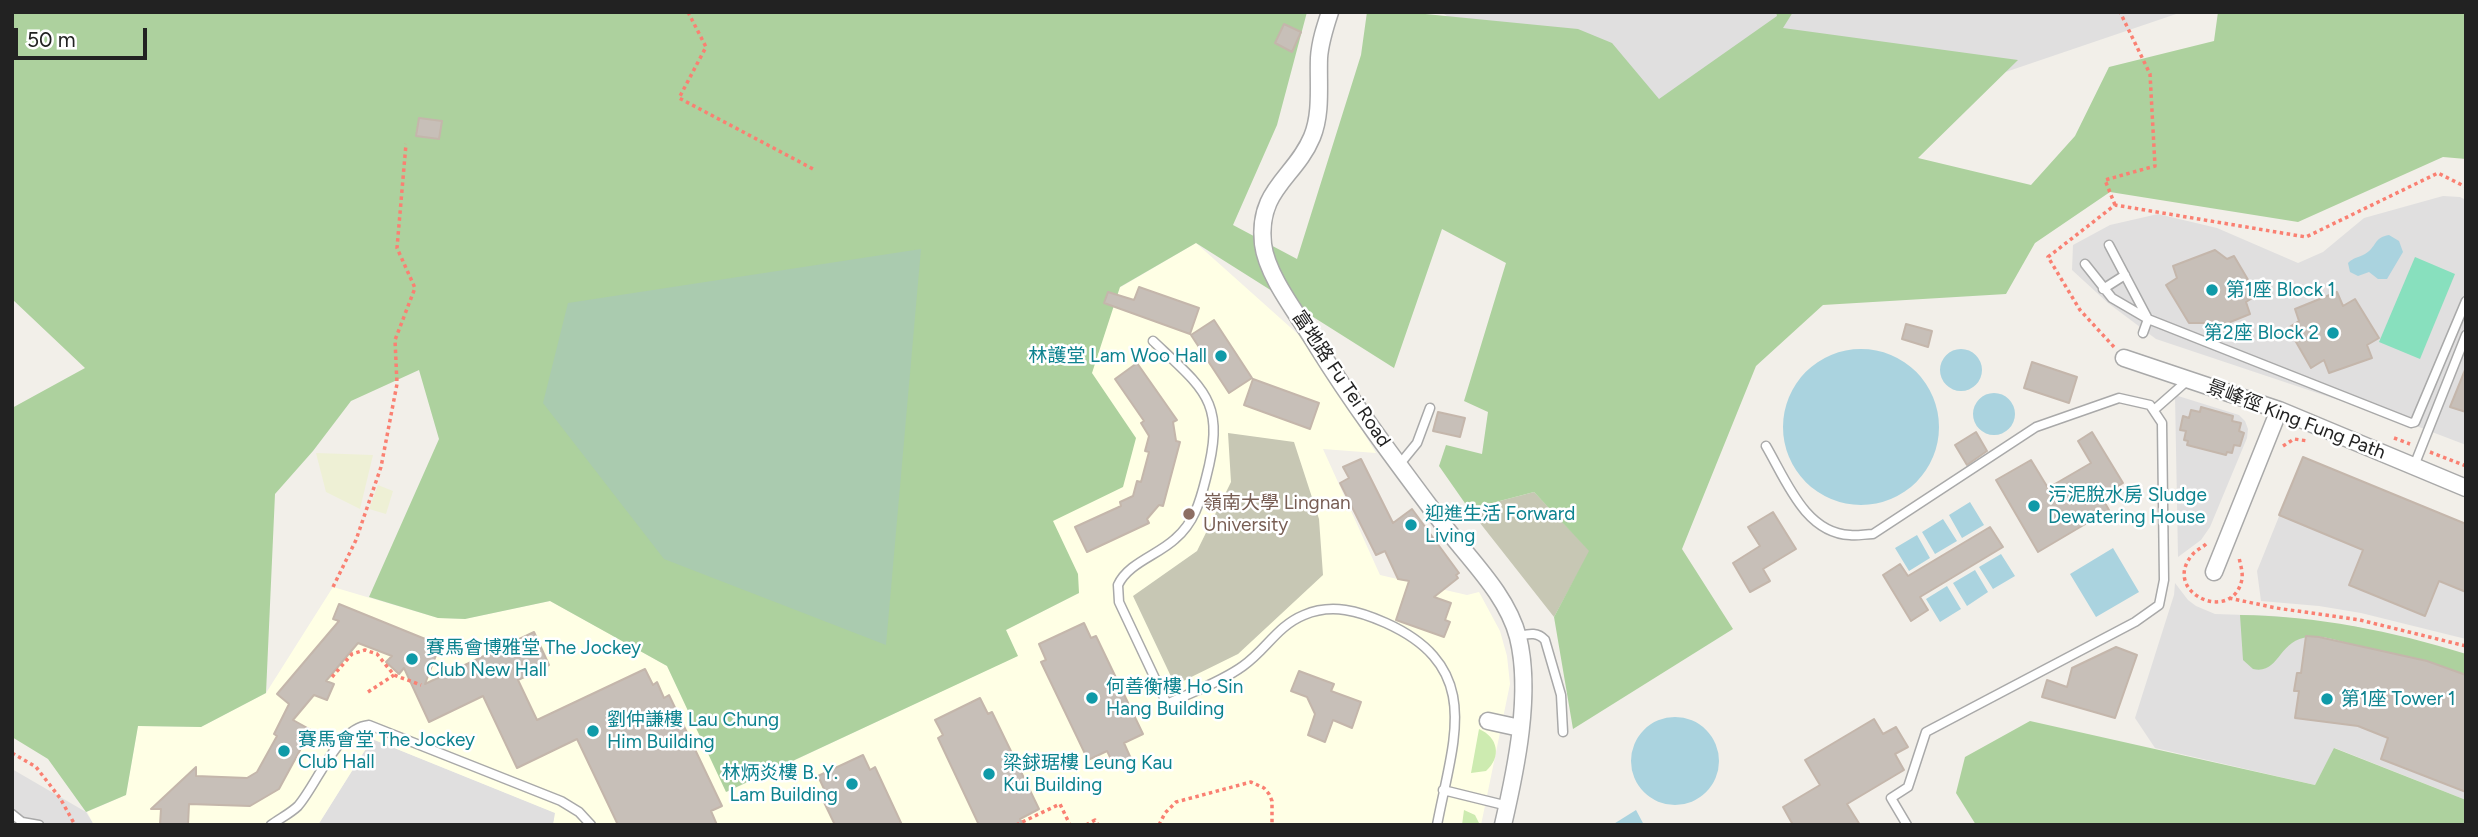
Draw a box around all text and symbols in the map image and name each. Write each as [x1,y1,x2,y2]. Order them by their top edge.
scale bar [18,14,150,58]
text: 50 m [27,27,76,52]
place label: 第1座 Block 1 [2226,279,2335,301]
marker: 第1座 Block 1 [2204,282,2220,298]
street label: 富地路 Fu Tei Road [1287,306,1395,452]
place label: 第2座 Block 2 [2204,322,2319,344]
marker: 第2座 Block 2 [2325,325,2341,341]
place label: 林護堂 Lam Woo Hall [1028,345,1207,367]
marker: 林護堂 Lam Woo Hall [1213,348,1229,364]
street label: 景峰徑 King Fung Path [2203,375,2389,465]
place label: 污泥脫水房 Sludge Dewatering House [2048,484,2207,528]
place label: 嶺南大學 Lingnan University [1203,492,1351,536]
marker: 污泥脫水房 Sludge Dewatering House [2026,498,2042,514]
place label: 迎進生活 Forward Living [1425,503,1575,547]
marker: 嶺南大學 Lingnan University [1181,506,1197,522]
marker: 迎進生活 Forward Living [1403,517,1419,533]
place label: 賽馬會博雅堂 The Jockey Club New Hall [426,637,641,681]
marker: 賽馬會博雅堂 The Jockey Club New Hall [404,651,420,667]
place label: 何善衡樓 Ho Sin Hang Building [1106,676,1243,720]
place label: 第1座 Tower 1 [2341,688,2456,710]
marker: 何善衡樓 Ho Sin Hang Building [1084,690,1100,706]
marker: 第1座 Tower 1 [2319,691,2335,707]
place label: 劉仲謙樓 Lau Chung Him Building [607,709,779,753]
marker: 劉仲謙樓 Lau Chung Him Building [585,723,601,739]
place label: 賽馬會堂 The Jockey Club Hall [298,729,475,773]
marker: 賽馬會堂 The Jockey Club Hall [276,743,292,759]
place label: 梁銶琚樓 Leung Kau Kui Building [1003,752,1173,796]
place label: 林炳炎樓 B. Y. Lam Building [722,762,838,806]
marker: 梁銶琚樓 Leung Kau Kui Building [981,766,997,782]
marker: 林炳炎樓 B. Y. Lam Building [844,776,860,792]

